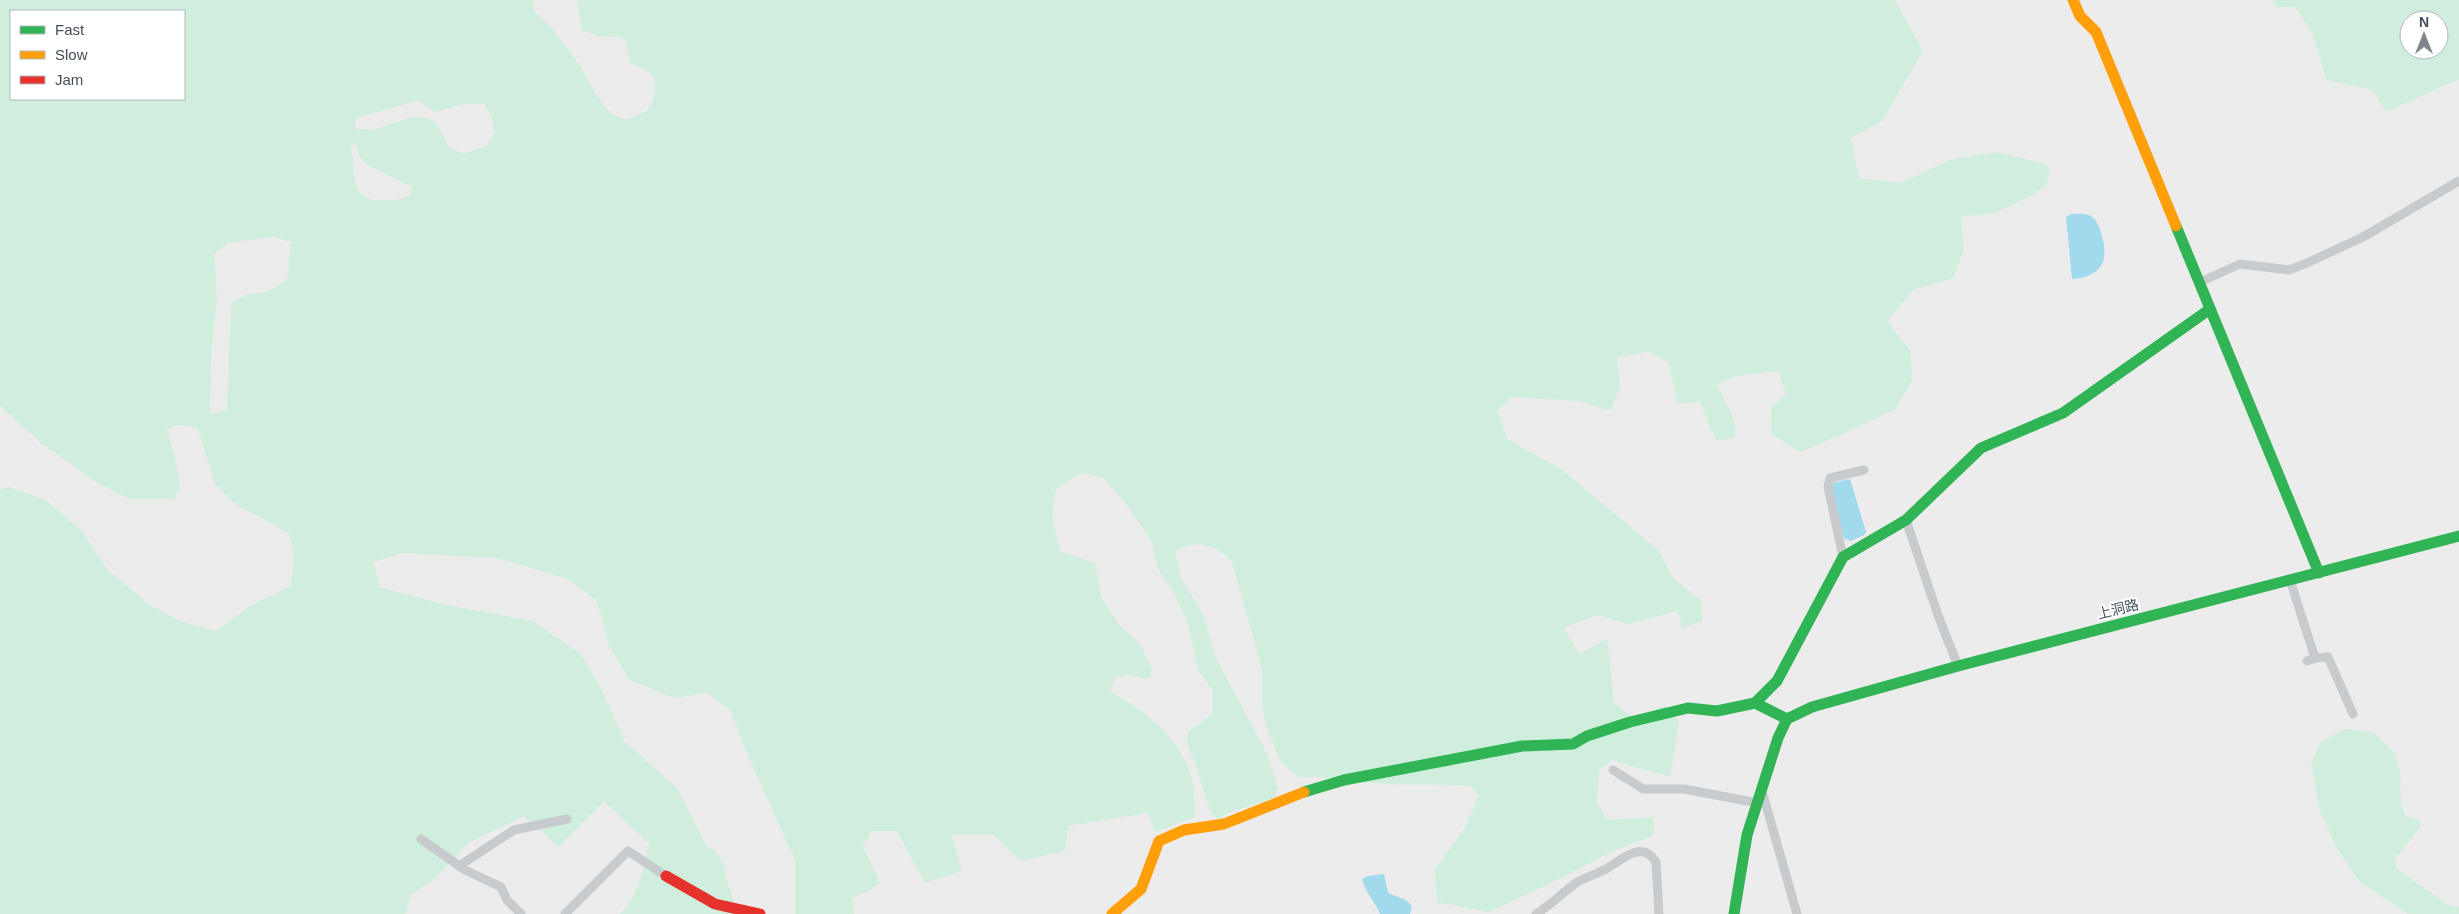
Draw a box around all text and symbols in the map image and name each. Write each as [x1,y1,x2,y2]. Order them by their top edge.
legend [10,10,185,100]
north arrow [2399,10,2449,60]
text: N [2419,14,2429,30]
text: Fast [55,21,85,38]
text: Slow [55,46,88,63]
text: Jam [55,71,83,88]
street label: 上洞路 [2096,596,2140,622]

